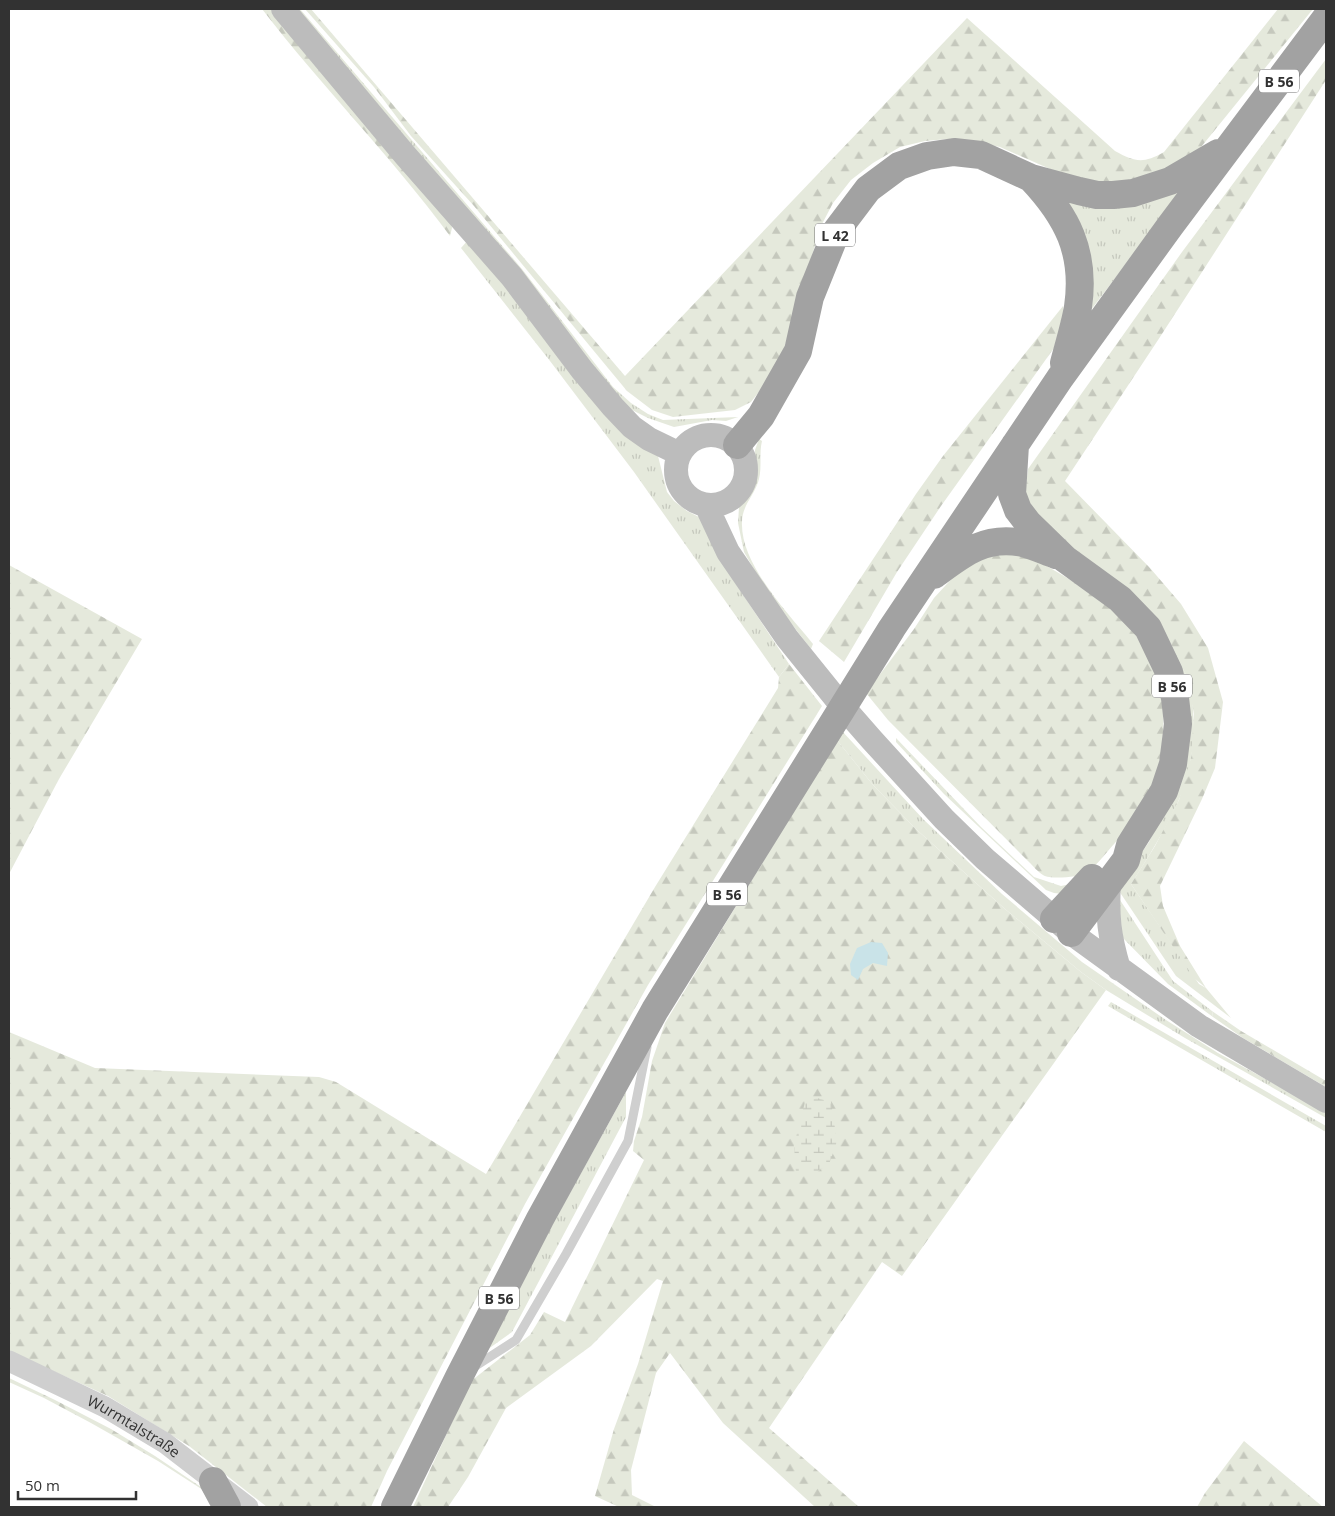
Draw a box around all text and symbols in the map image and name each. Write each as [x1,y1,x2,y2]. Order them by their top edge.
road number: B 56 [1259,70,1299,92]
road number: L 42 [815,224,855,246]
road number: B 56 [1152,674,1192,698]
road number: B 56 [707,882,747,906]
road number: B 56 [479,1286,519,1310]
street label: Wurmtalstraße [84,1390,185,1461]
scale bar [18,1468,135,1500]
text: 50 m [25,1475,60,1495]

